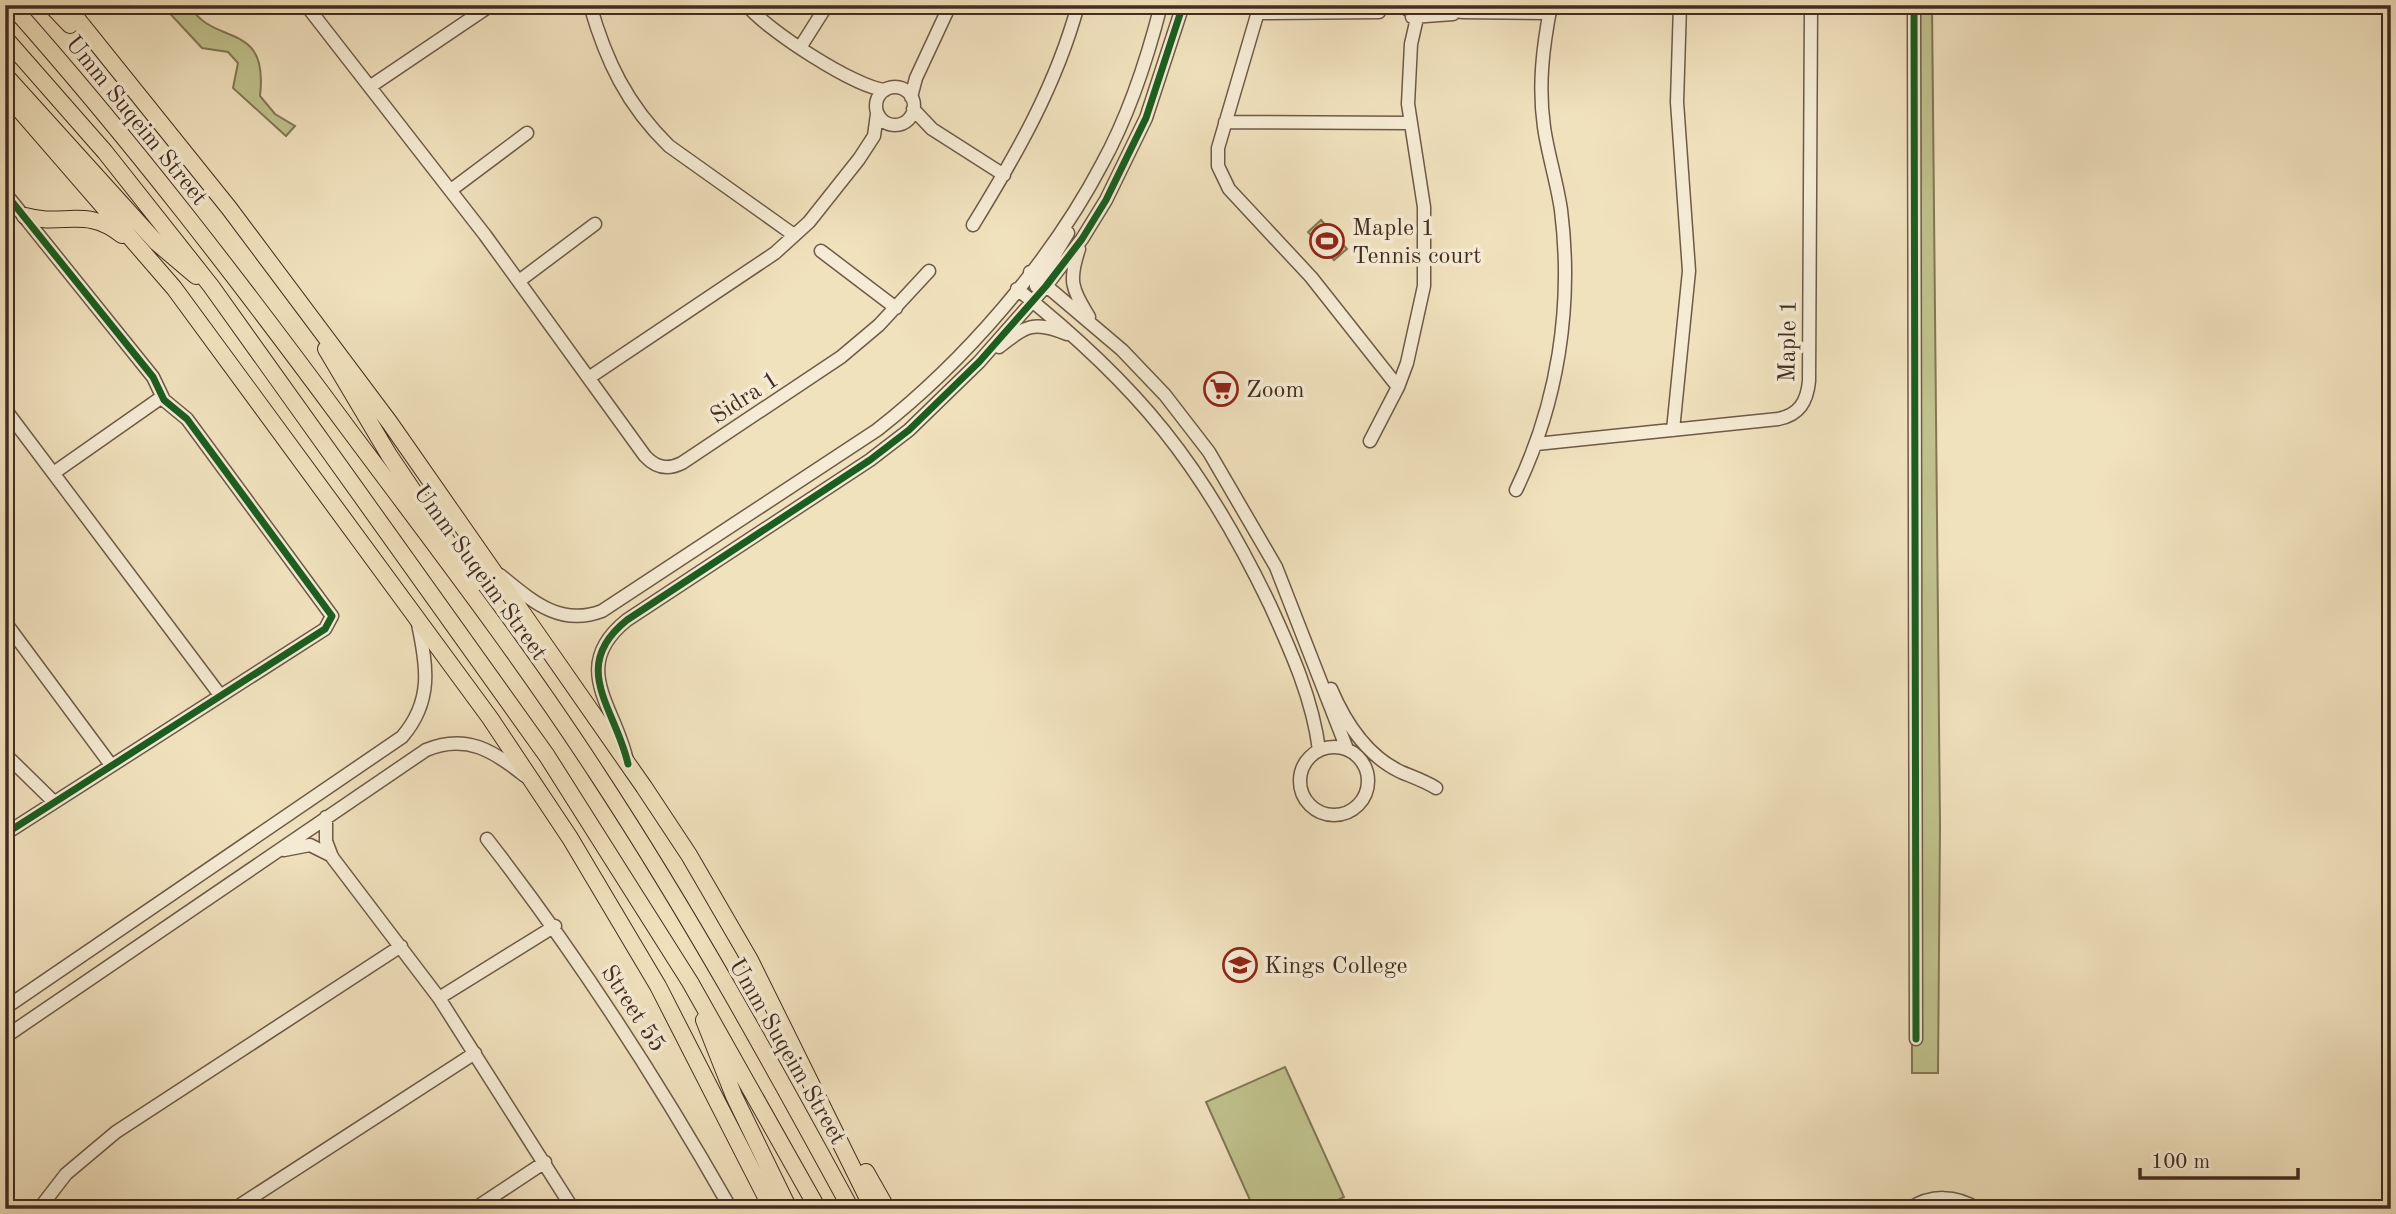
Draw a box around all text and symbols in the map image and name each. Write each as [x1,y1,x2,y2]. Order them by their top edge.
street label: Umm Suqeim Street [60,32,211,210]
place label: Maple 1 Tennis court [1352,217,1482,269]
sports icon: Maple 1 Tennis court [1308,222,1346,260]
street label: Maple 1 [1776,300,1802,383]
street label: Sidra 1 [707,368,784,430]
supermarket icon: Zoom [1202,370,1240,408]
place label: Zoom [1246,379,1305,403]
street label: Umm Suqeim Street [408,481,551,665]
school or university icon: Kings College [1221,946,1259,984]
street label: Umm Suqeim Street [723,955,849,1149]
place label: Kings College [1264,955,1408,979]
street label: Street 55 [596,961,669,1057]
scale bar [2140,1137,2298,1181]
text: 100 m [2151,1152,2210,1173]

